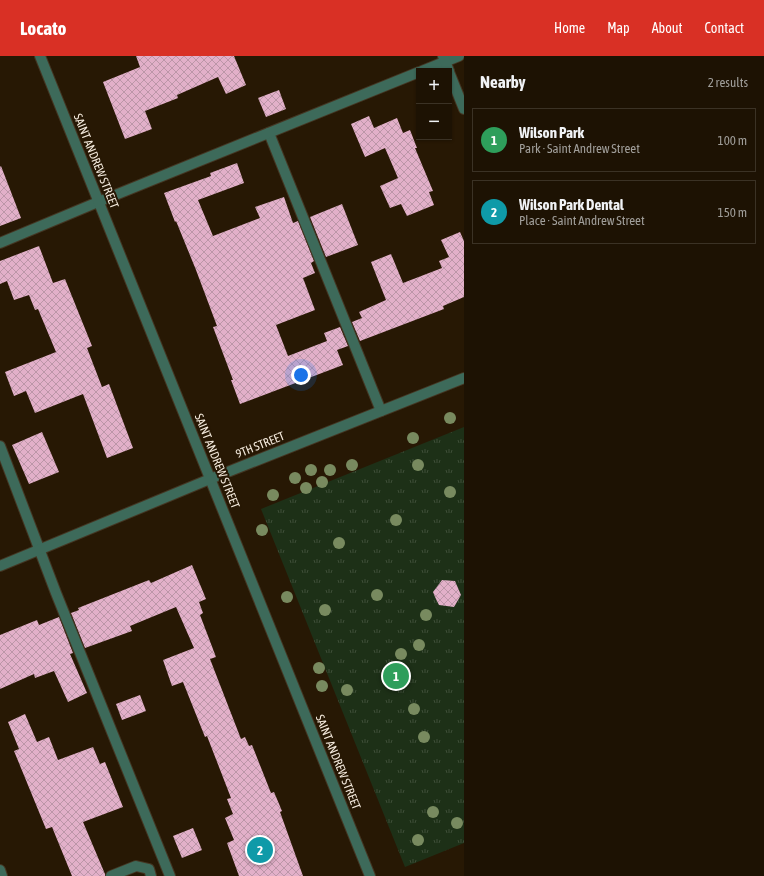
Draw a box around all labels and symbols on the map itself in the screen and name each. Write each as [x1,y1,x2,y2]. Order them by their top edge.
street label: SAINT ANDREW STREET [71,112,122,211]
your location [291,365,311,385]
street label: SAINT ANDREW STREET [192,412,243,511]
street label: 9TH STREET [234,429,287,461]
pin: 1 [383,661,409,691]
street label: SAINT ANDREW STREET [313,713,364,812]
pin: 2 [247,835,273,865]

